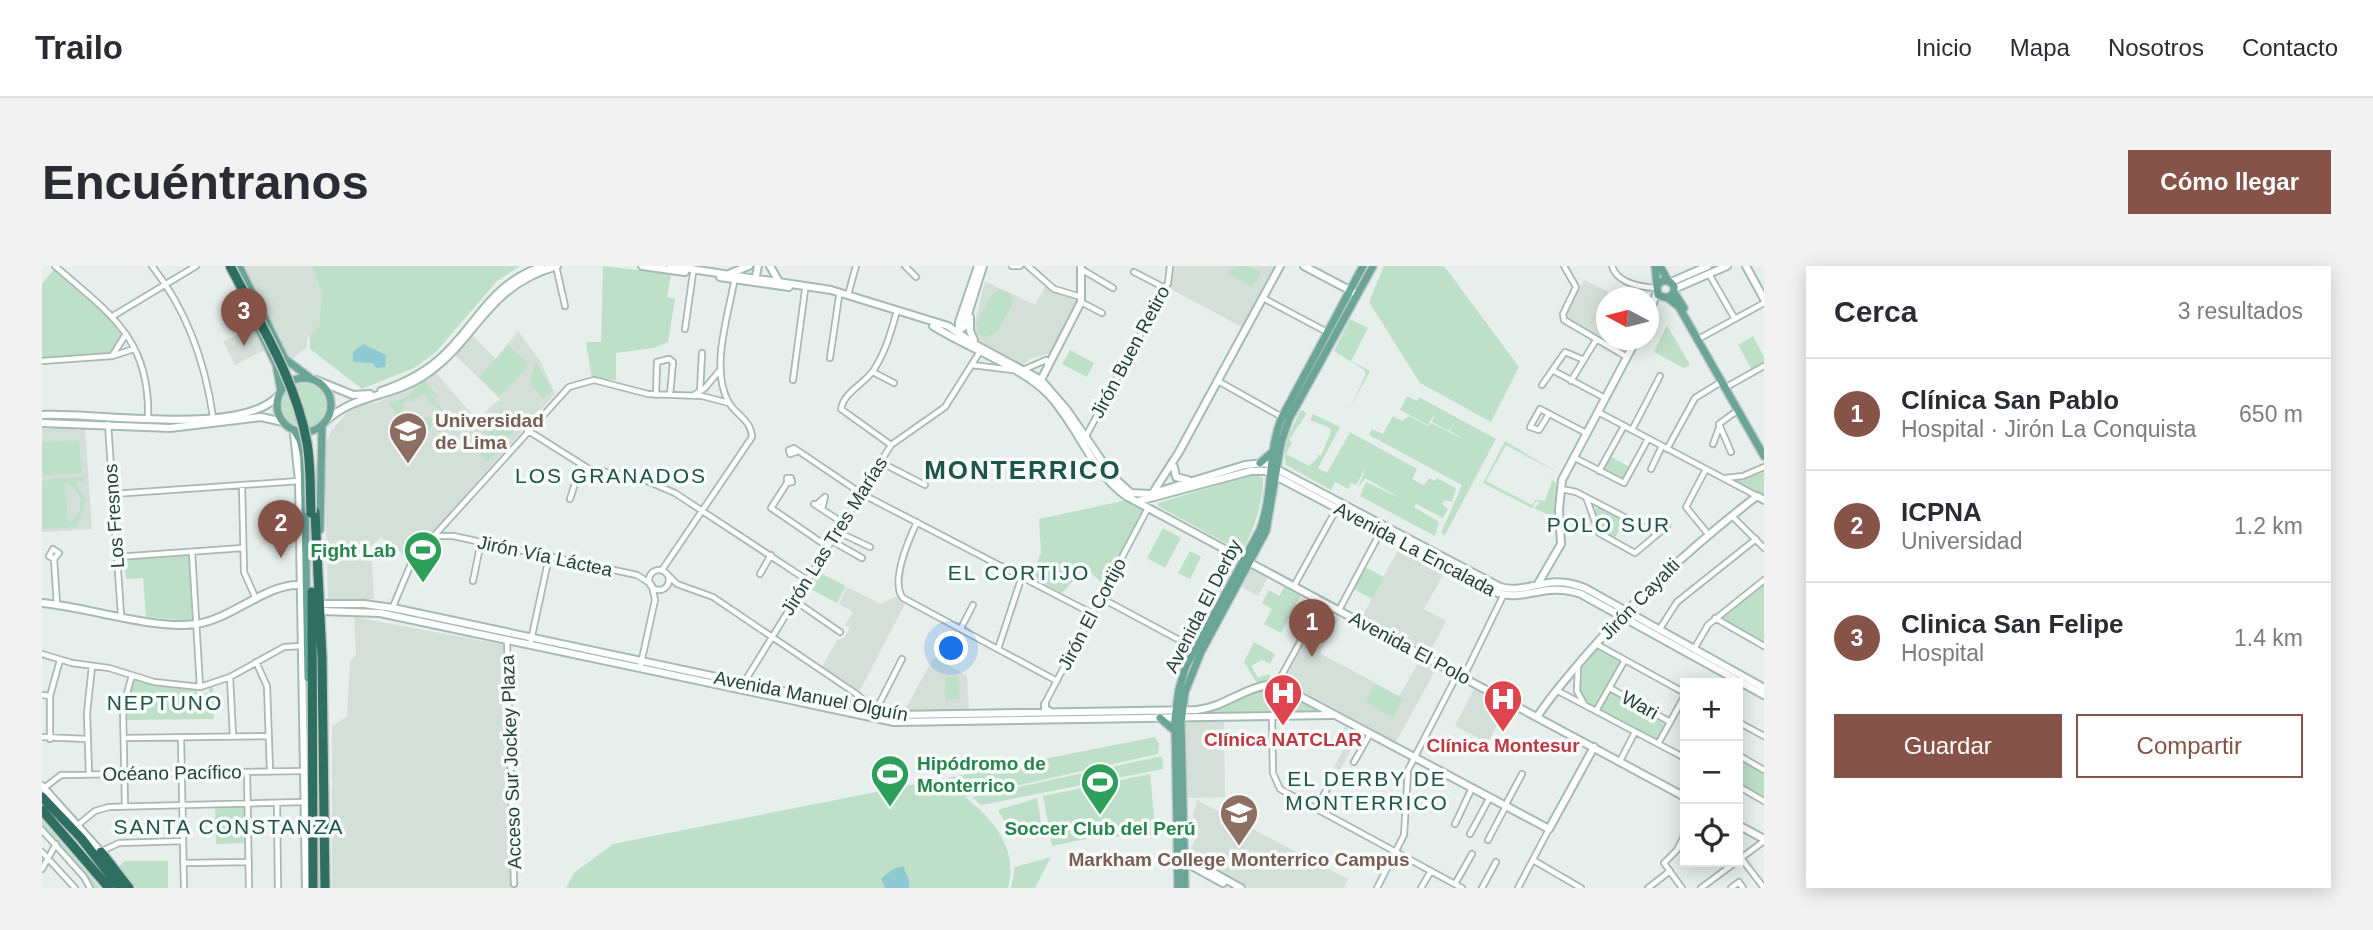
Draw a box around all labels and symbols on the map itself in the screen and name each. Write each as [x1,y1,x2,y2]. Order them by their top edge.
street label: Jirón Buen Retiro [1086,282,1174,422]
north arrow [1596,287,1659,350]
pin: 3 [221,288,267,346]
school or university icon: Universidad de Lima [387,410,429,465]
place label: Universidad de Lima [435,410,544,453]
street label: Jirón Las Tres Marías [777,453,891,619]
district label: MONTERRICO [924,455,1122,485]
street label: Los Fresnos [100,463,128,569]
district label: LOS GRANADOS [515,464,707,487]
street label: Avenida La Encalada [1331,498,1499,601]
pin: 2 [258,500,304,558]
district label: POLO SUR [1547,513,1671,536]
sports icon: Fight Lab [402,529,444,584]
street label: Jirón Vía Láctea [476,531,615,581]
street label: Avenida El Derby [1160,536,1246,676]
place label: Fight Lab [311,540,396,561]
street label: Jirón Cayalti [1596,554,1684,644]
street label: Jirón El Cortijo [1054,555,1130,673]
district label: EL CORTIJO [948,561,1090,584]
pin: 1 [1289,599,1335,657]
street label: Avenida El Polo [1346,607,1474,689]
your location [934,631,968,665]
street label: Acceso Sur Jockey Plaza [497,654,525,869]
street label: Avenida Manuel Olguín [712,667,910,725]
hospital icon: Clínica NATCLAR [1262,672,1304,727]
hospital icon: Clínica Montesur [1482,678,1524,733]
street label: Wari [1618,687,1662,723]
district label: NEPTUNO [107,691,223,714]
place label: Clínica NATCLAR [1204,729,1362,750]
place label: Clínica Montesur [1426,735,1580,756]
sports icon: Hipódromo de Monterrico [869,753,911,808]
place label: Hipódromo de Monterrico [917,753,1046,796]
street label: Océano Pacífico [102,761,242,785]
sports icon: Soccer Club del Perú [1079,761,1121,816]
district label: EL DERBY DE MONTERRICO [1285,767,1449,814]
school or university icon: Markham College Monterrico Campus [1218,792,1260,847]
district label: SANTA CONSTANZA [113,815,345,838]
place label: Soccer Club del Perú [1004,818,1196,839]
place label: Markham College Monterrico Campus [1068,849,1410,870]

